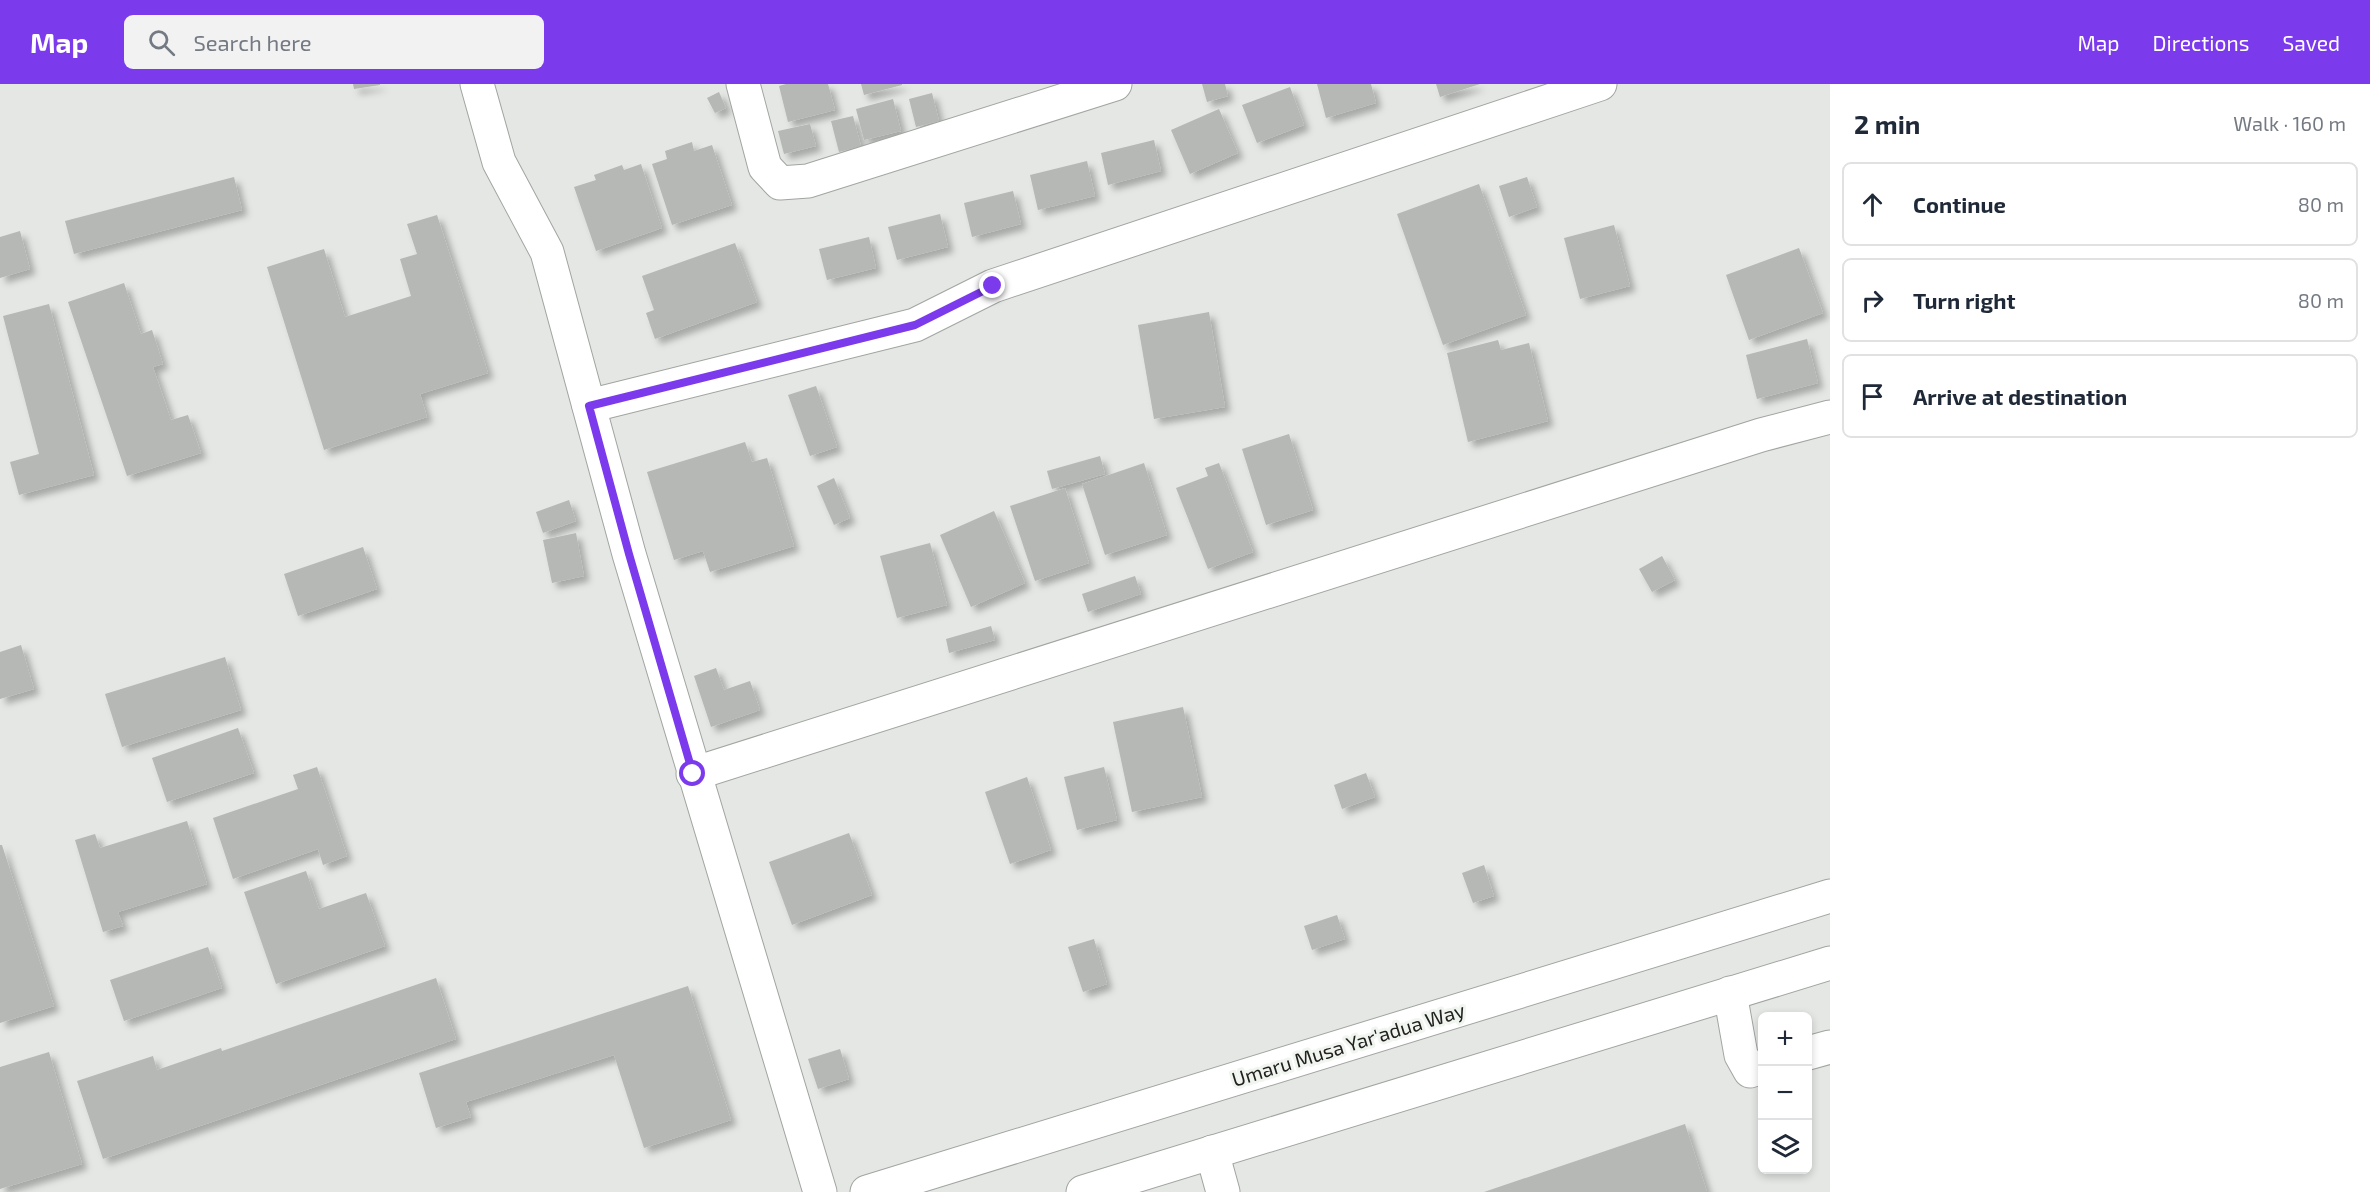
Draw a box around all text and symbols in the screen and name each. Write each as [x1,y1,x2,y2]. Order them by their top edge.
search box [124,15,544,69]
text: Map [30,25,88,59]
icon: search [145,26,178,59]
text: Search here [193,29,312,55]
text: Map [2077,30,2120,55]
text: Directions [2153,30,2249,55]
text: Saved [2282,30,2340,55]
text: 2 min [1854,108,1920,139]
text: Walk · 160 m [2233,111,2346,135]
icon: ahead [1856,188,1889,221]
text: Continue [1913,191,2006,217]
text: 80 m [2298,192,2344,216]
route end [979,272,1005,298]
icon: right [1856,284,1889,317]
text: Turn right [1913,287,2015,313]
text: 80 m [2298,288,2344,312]
icon: arrive [1856,380,1889,413]
text: Arrive at destination [1913,383,2127,409]
route start [679,760,705,786]
street label: Umaru Musa Yar'adua Way [1229,997,1468,1091]
map controls [1758,1012,1812,1174]
button: + [1758,1012,1812,1066]
button: − [1758,1066,1812,1120]
button: layers [1758,1120,1812,1174]

